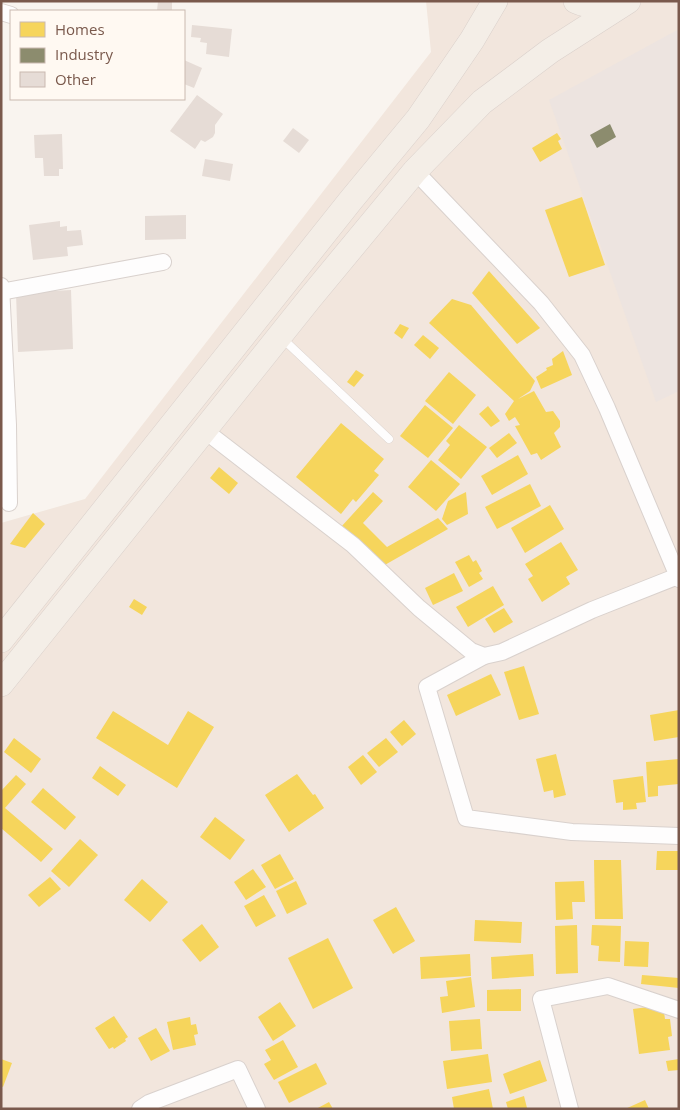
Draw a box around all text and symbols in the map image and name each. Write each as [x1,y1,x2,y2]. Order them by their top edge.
legend [10,10,185,100]
text: Homes [55,19,105,39]
text: Industry [55,44,113,64]
text: Other [55,69,96,89]

